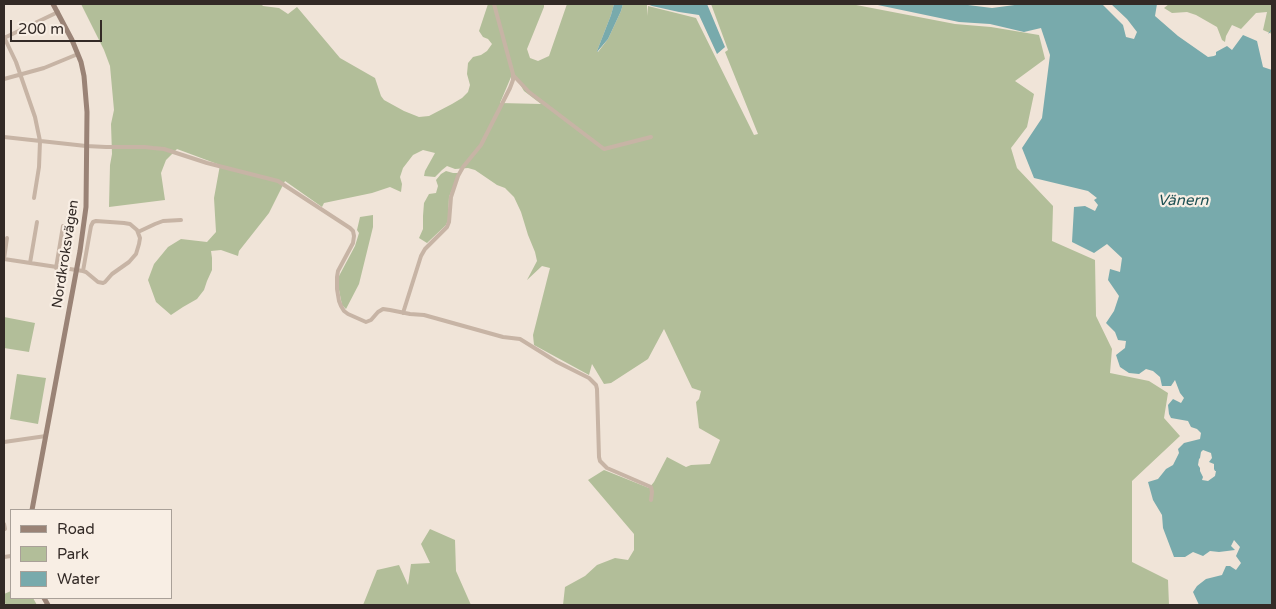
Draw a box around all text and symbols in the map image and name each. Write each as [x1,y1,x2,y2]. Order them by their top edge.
scale bar [12,10,105,42]
text: 200 m [18,20,64,38]
water label: Vänern [1158,192,1208,210]
street label: Nordkroksvägen [49,199,83,309]
legend [10,509,172,599]
text: Road [57,520,95,538]
text: Park [57,545,89,563]
text: Water [57,570,100,588]

